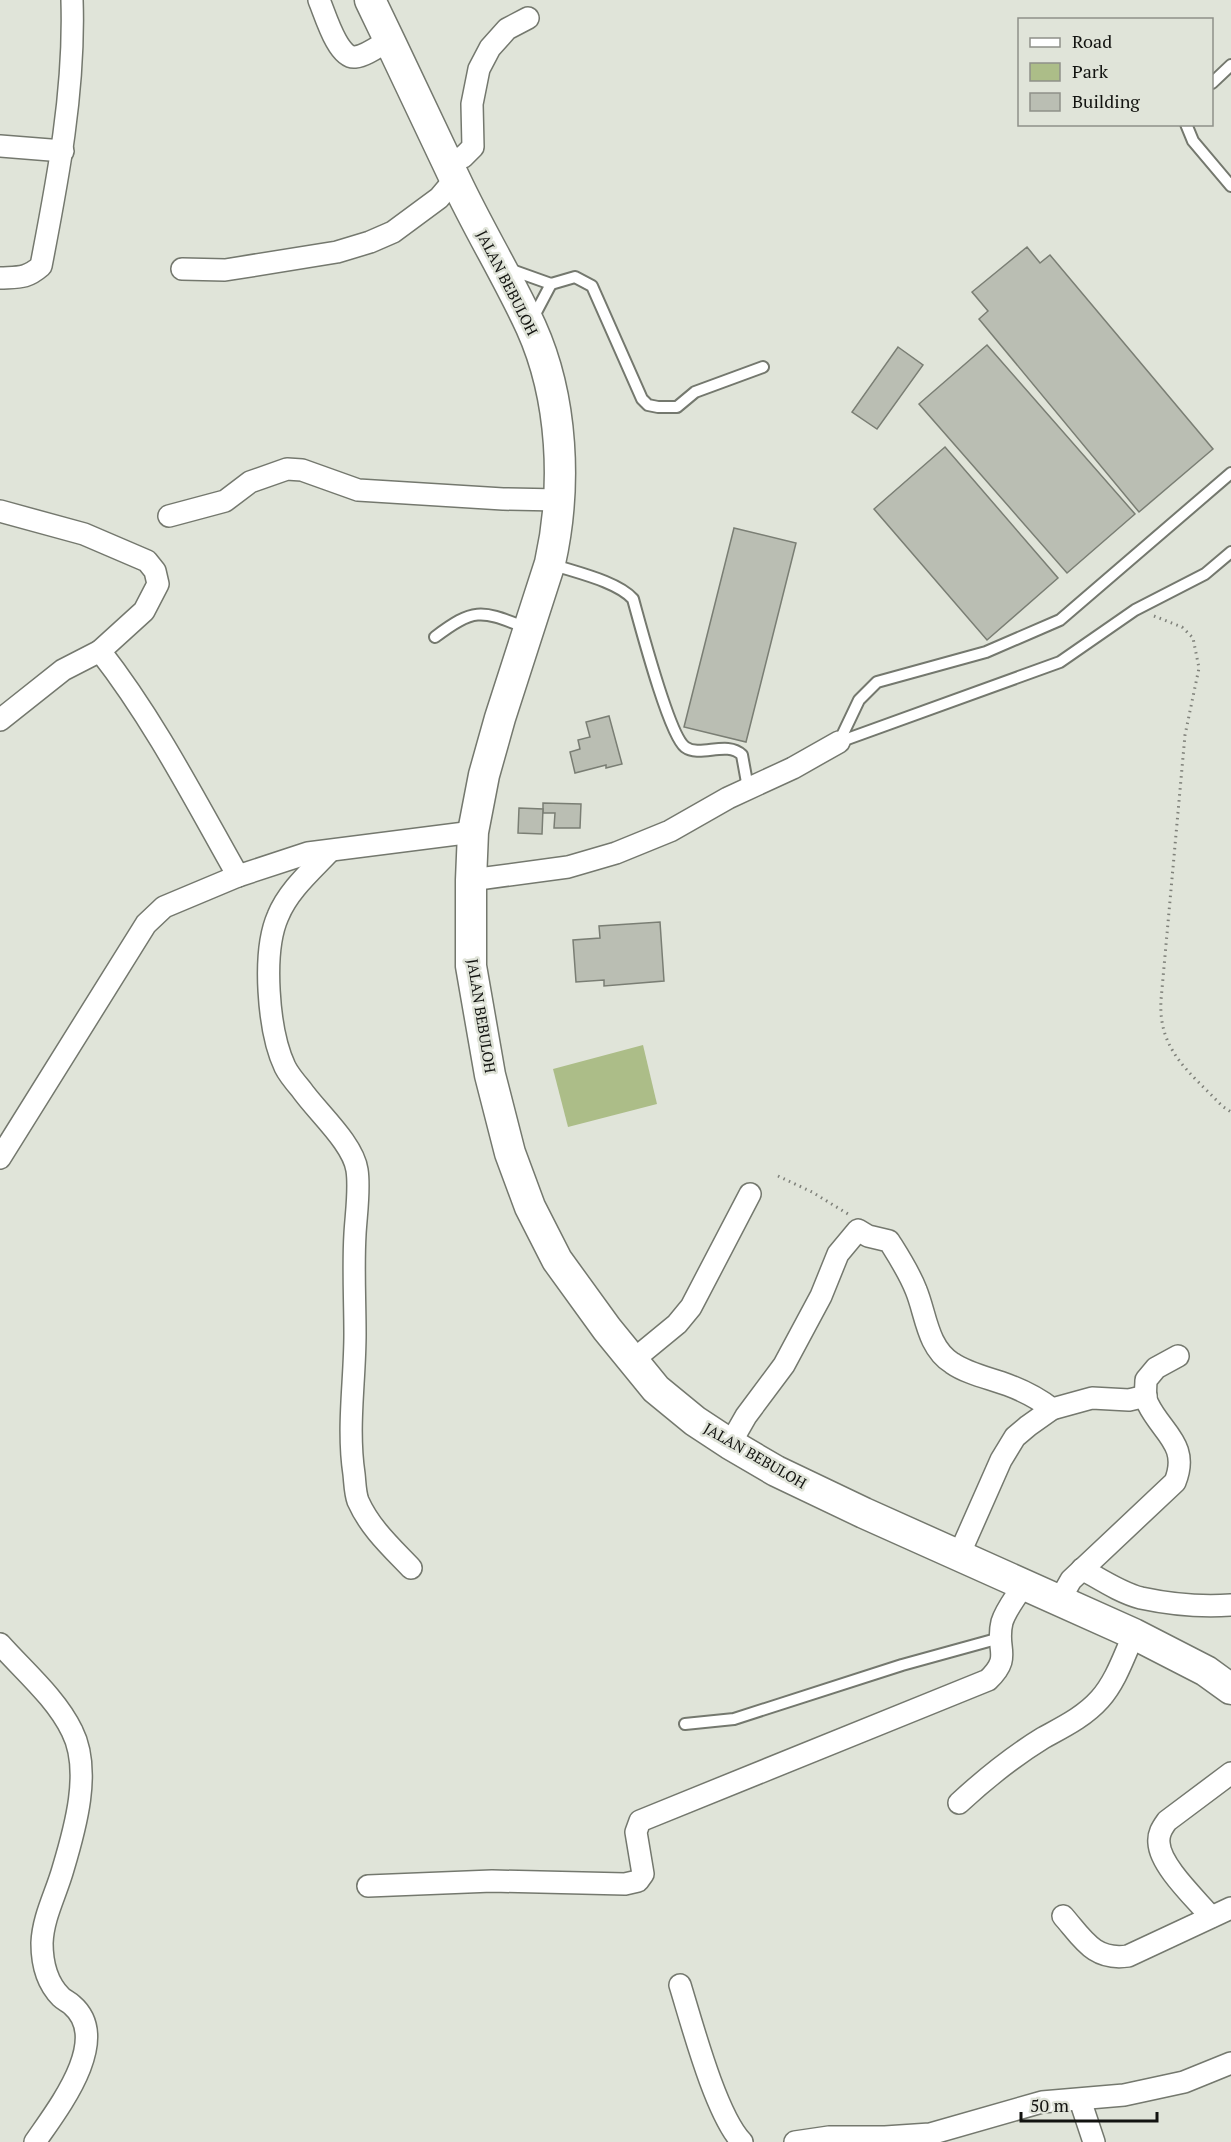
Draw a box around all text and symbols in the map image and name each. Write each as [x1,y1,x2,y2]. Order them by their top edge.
legend [1018,18,1213,126]
text: Road [1072,29,1112,53]
text: Park [1072,59,1109,83]
text: Building [1072,89,1140,113]
street label: JALAN BEBULOH [473,226,543,339]
street label: JALAN BEBULOH [463,957,501,1075]
street label: JALAN BEBULOH [700,1418,811,1493]
scale bar [1021,2085,1158,2123]
text: 50 m [1030,2093,1070,2117]

